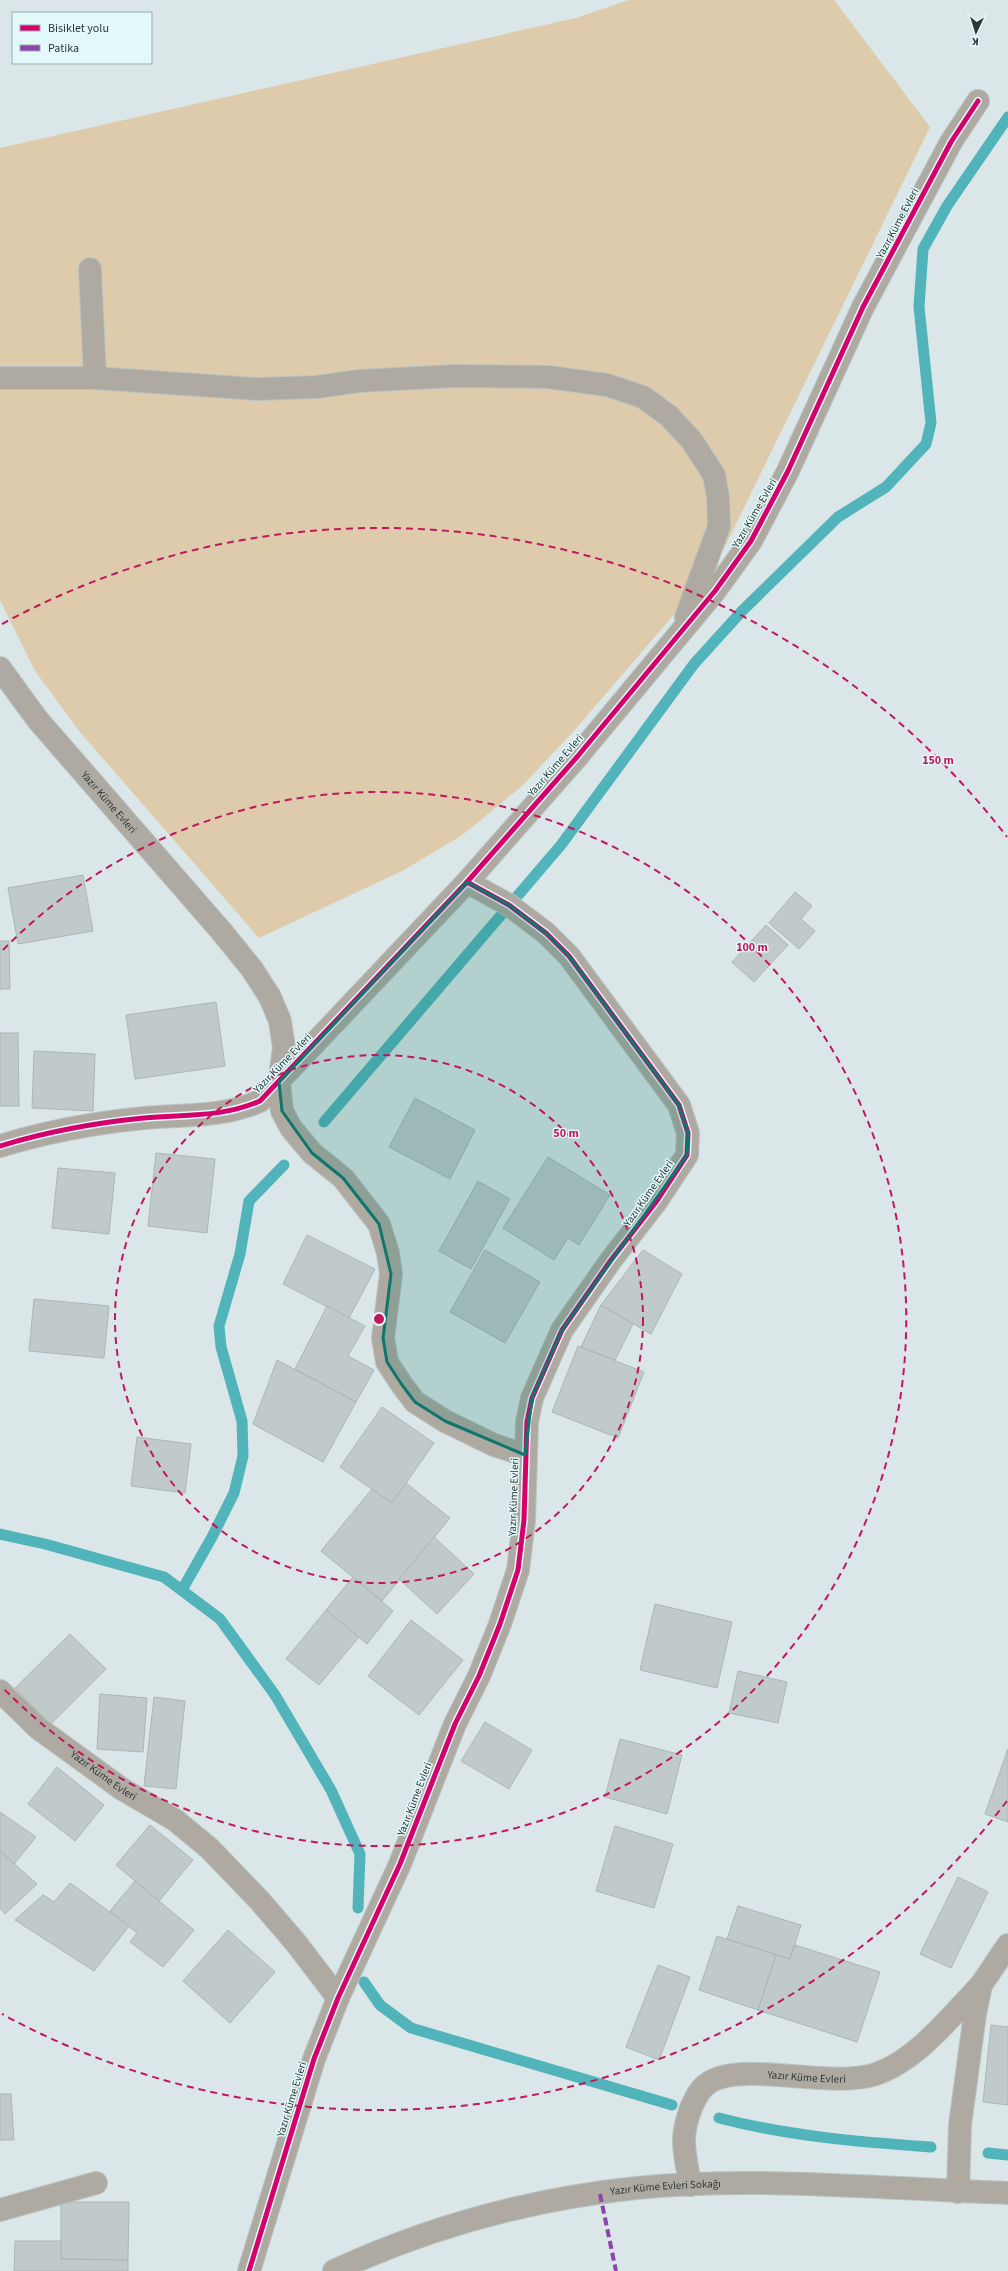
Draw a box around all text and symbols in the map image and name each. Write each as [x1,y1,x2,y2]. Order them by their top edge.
legend [12,12,152,64]
north arrow [956,12,996,52]
text: Bisiklet yolu [48,20,109,37]
text: K [971,34,979,49]
text: Patika [48,40,79,57]
street label: Yazır Küme Evleri [872,185,922,262]
street label: Yazır Küme Evleri [728,476,780,552]
street label: Yazır Küme Evleri [523,731,587,800]
text: 150 m [922,752,954,769]
street label: Yazır Küme Evleri [77,767,140,837]
text: 100 m [736,939,768,956]
street label: Yazır Küme Evleri [249,1030,315,1097]
text: 50 m [553,1125,579,1142]
street label: Yazır Küme Evleri [619,1157,677,1230]
centre of rings [372,1312,386,1326]
street label: Yazır Küme Evleri [505,1458,522,1537]
street label: Yazır Küme Evleri [66,1746,140,1804]
street label: Yazır Küme Evleri [393,1760,435,1839]
street label: Yazır Küme Evleri [273,2060,310,2140]
street label: Yazır Küme Evleri [766,2067,846,2087]
street label: Yazır Küme Evleri Sokağı [608,2176,721,2199]

